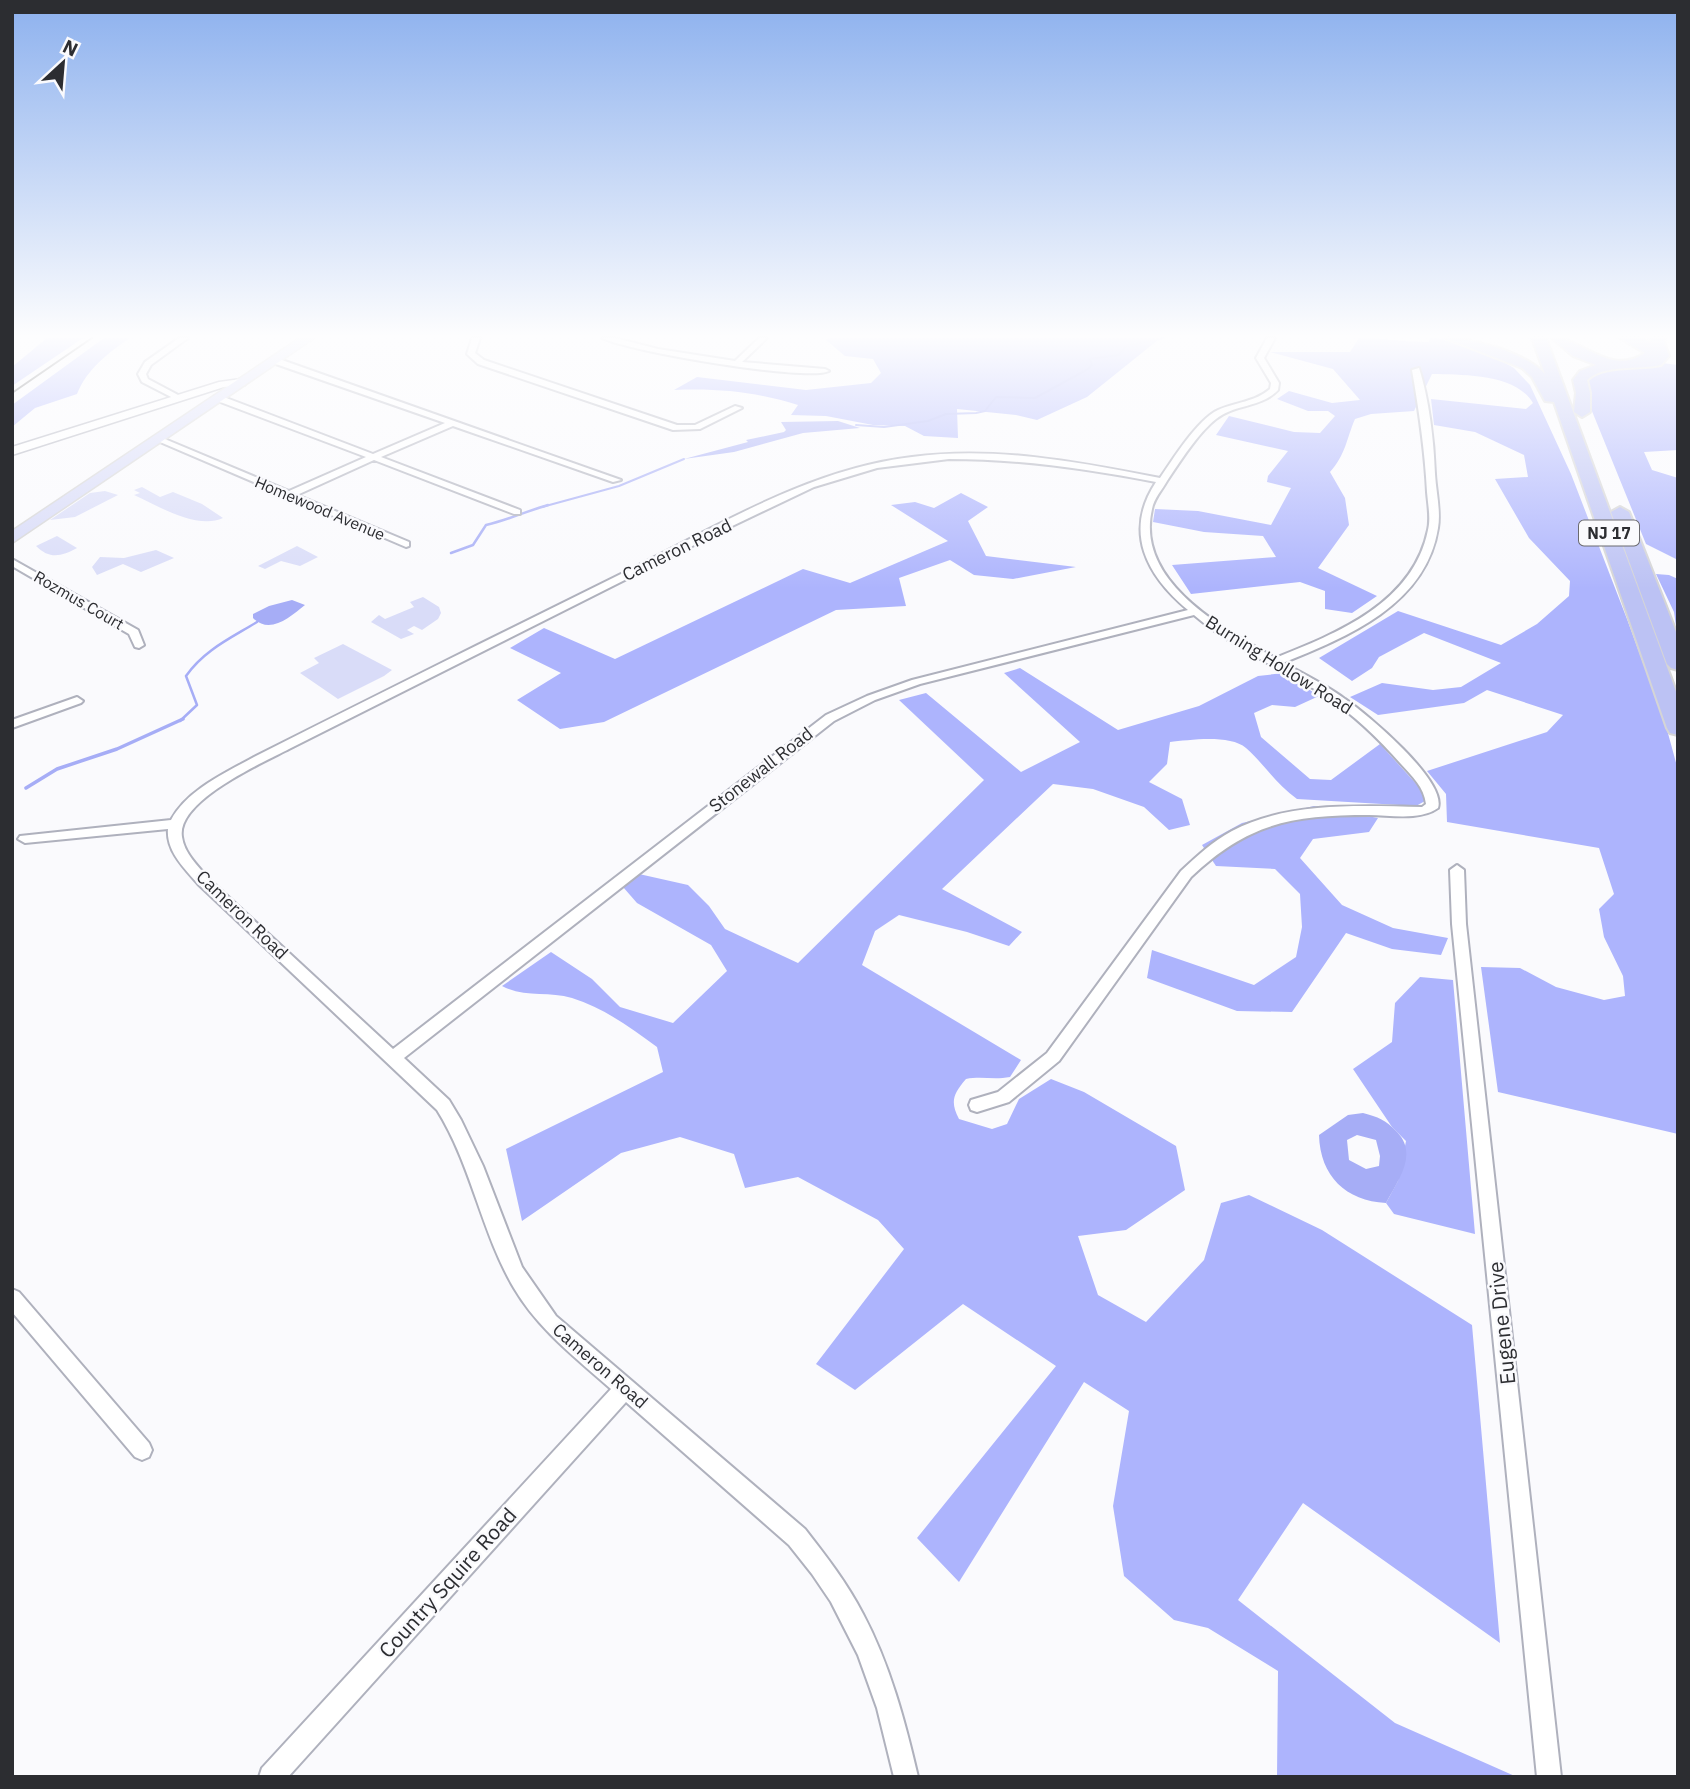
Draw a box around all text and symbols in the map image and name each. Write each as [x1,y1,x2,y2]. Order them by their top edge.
north arrow [28,28,98,98]
text: N [59,34,82,62]
street label: Homewood Avenue [252,472,388,545]
street label: Cameron Road [618,513,735,586]
road number: NJ 17 [1579,520,1639,546]
street label: Rozmus Court [30,566,128,634]
street label: Burning Hollow Road [1201,610,1357,719]
street label: Stonewall Road [704,722,817,817]
street label: Cameron Road [192,865,293,964]
street label: Eugene Drive [1481,1260,1521,1386]
street label: Cameron Road [548,1318,653,1413]
street label: Country Squire Road [372,1501,522,1664]

